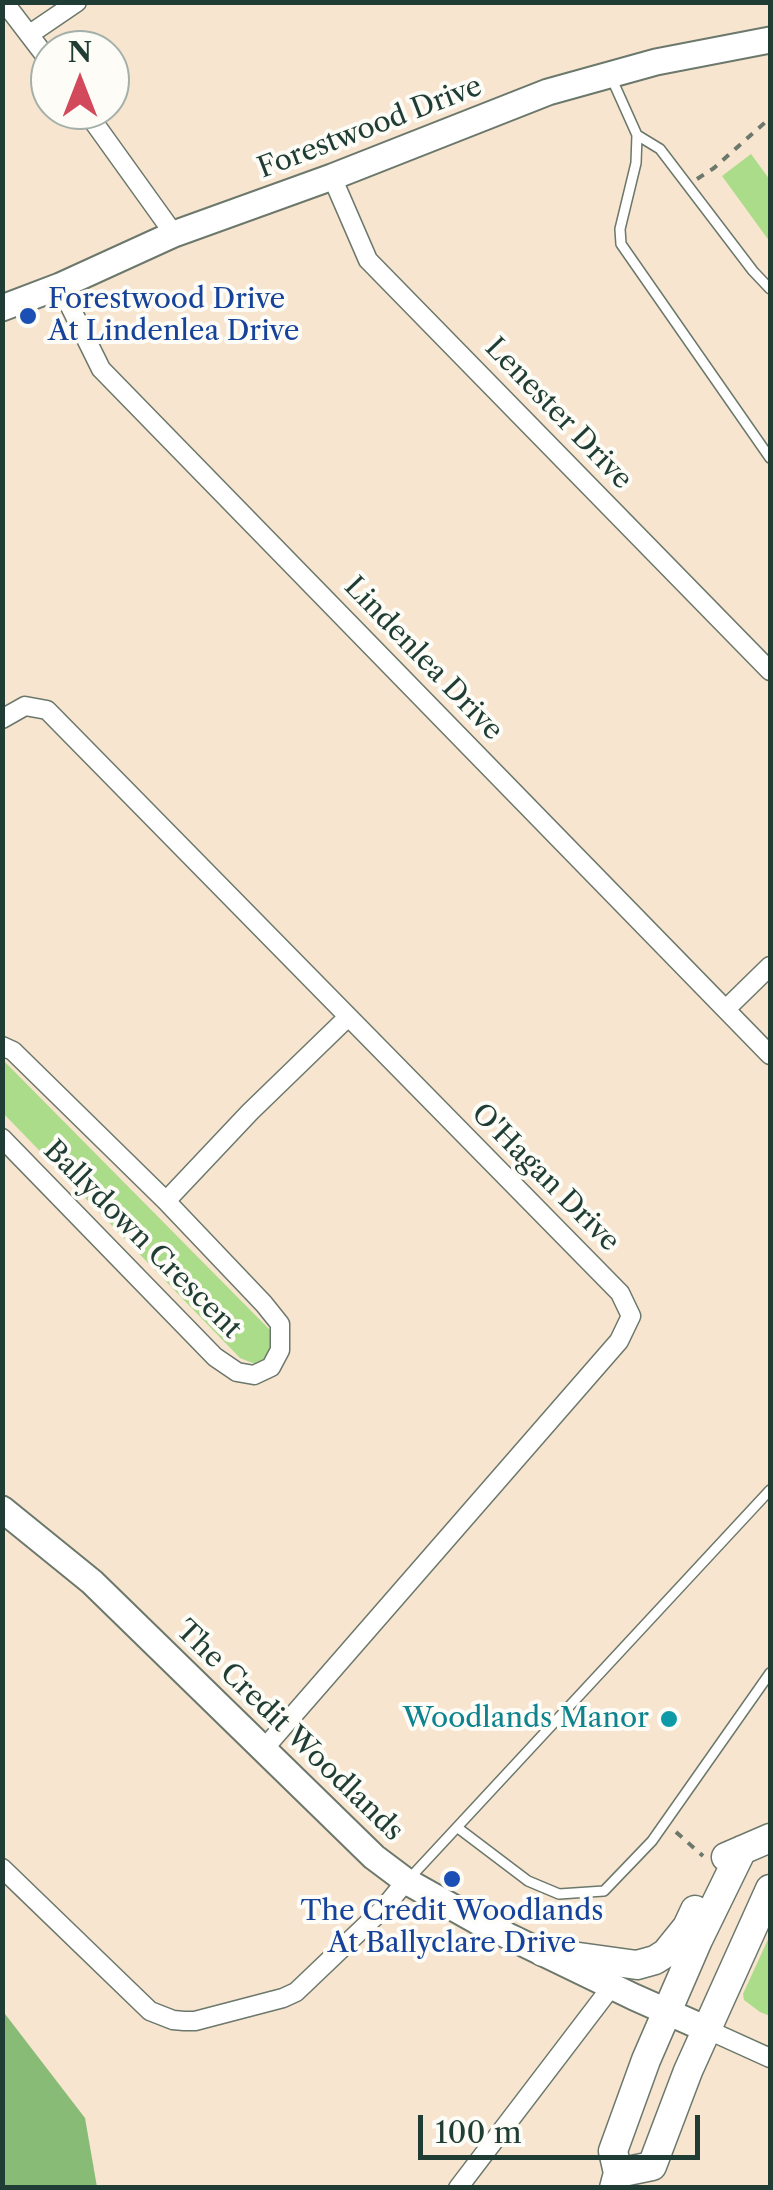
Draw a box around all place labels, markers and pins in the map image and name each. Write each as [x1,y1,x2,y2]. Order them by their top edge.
place label: Forestwood Drive At Lindenlea Drive [48,283,299,349]
marker: Forestwood Drive At Lindenlea Drive [17,305,39,327]
place label: Woodlands Manor [403,1702,649,1736]
marker: Woodlands Manor [658,1708,680,1730]
marker: The Credit Woodlands At Ballyclare Drive [441,1868,463,1890]
place label: The Credit Woodlands At Ballyclare Drive [301,1895,603,1961]

